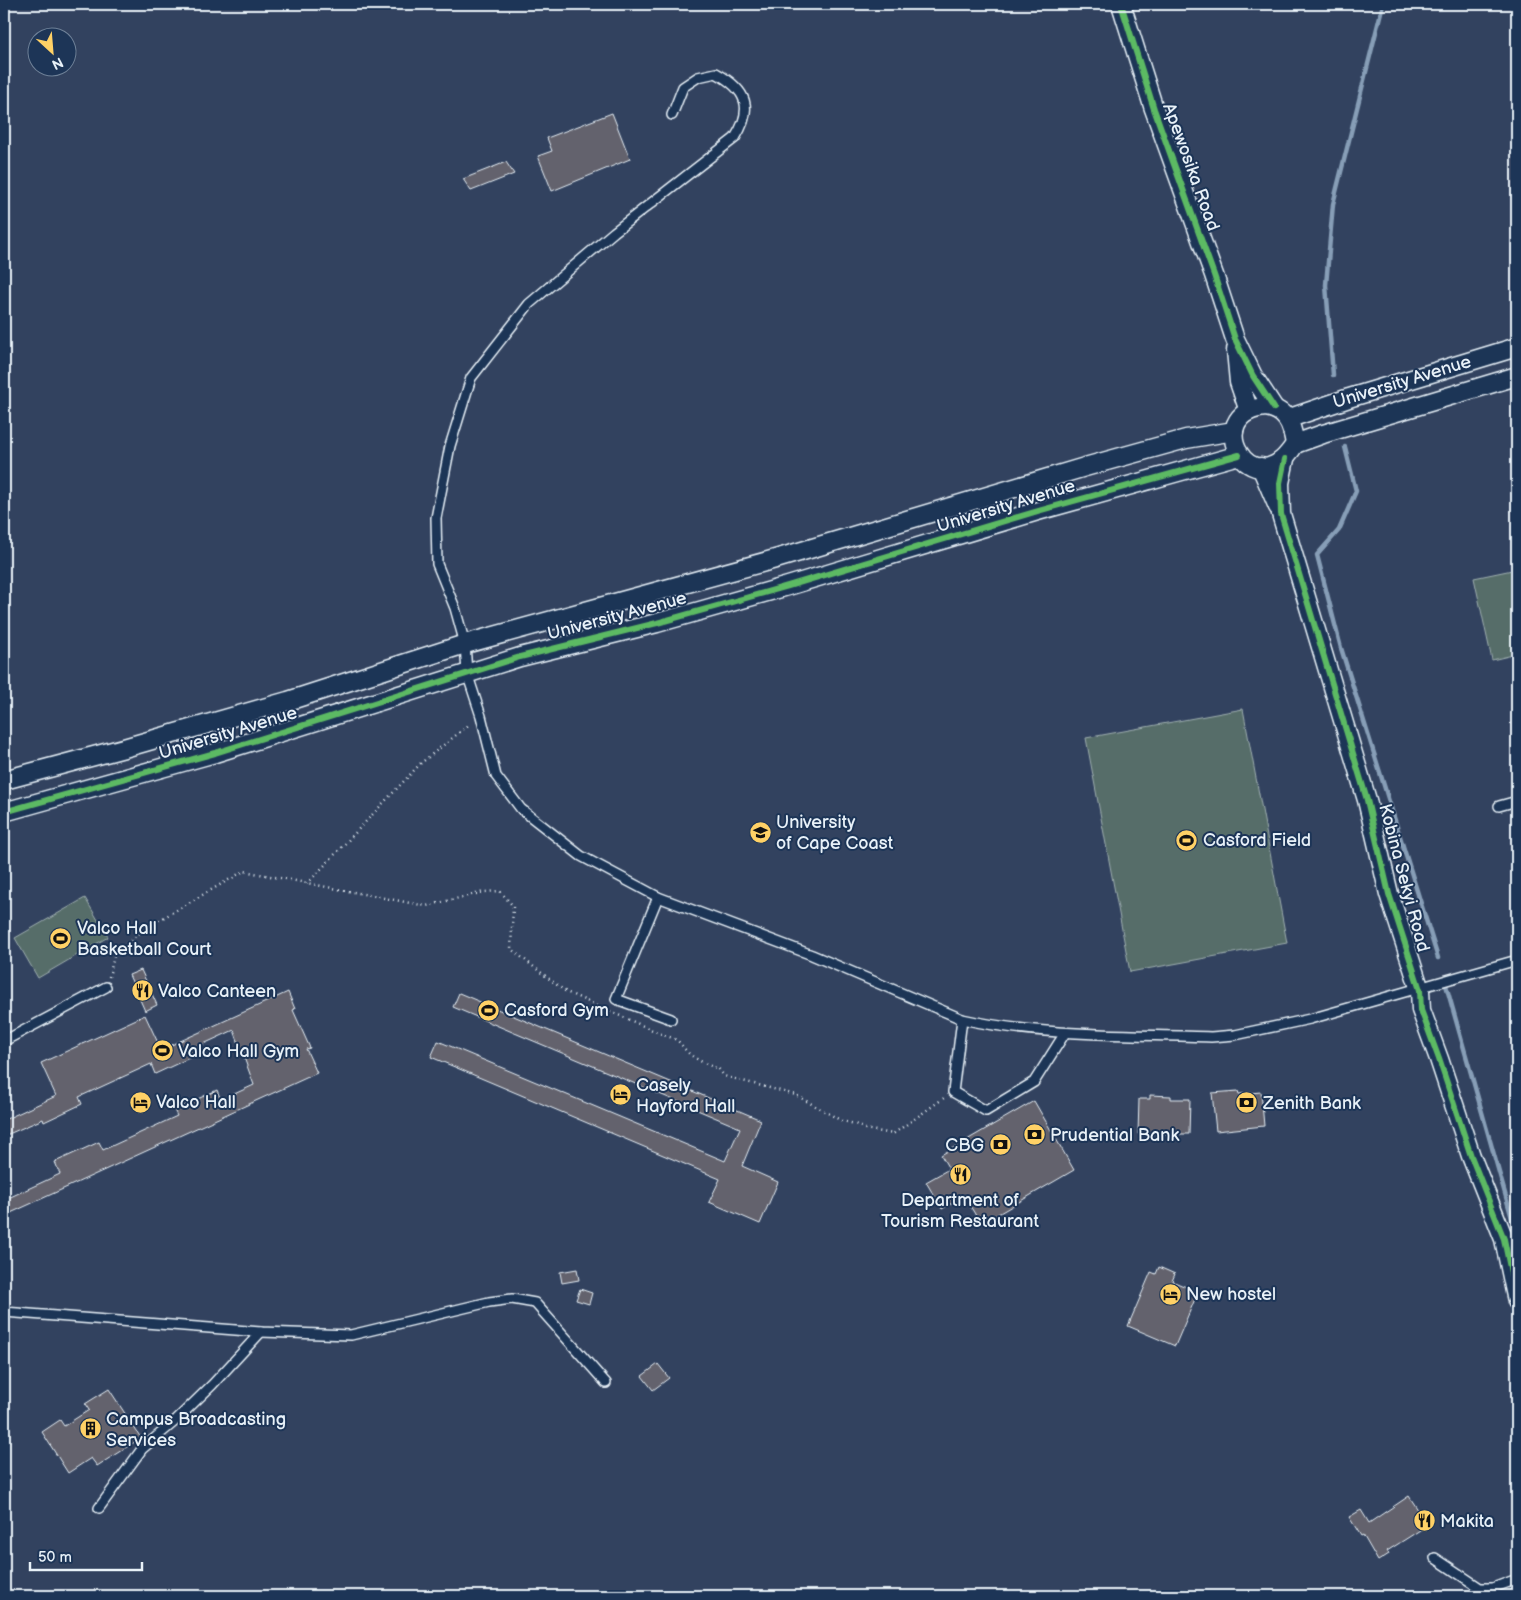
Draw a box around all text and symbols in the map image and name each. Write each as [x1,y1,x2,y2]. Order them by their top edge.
north arrow [28,28,78,78]
text: N [49,53,66,73]
street label: Apewosika Road [1158,100,1224,234]
street label: University Avenue [1330,351,1474,413]
street label: University Avenue [934,475,1078,537]
street label: University Avenue [545,587,689,645]
street label: University Avenue [156,702,300,764]
street label: Kobina Sekyi Road [1374,802,1434,954]
place label: University of Cape Coast [776,812,894,854]
school or university icon: University of Cape Coast [748,820,772,844]
sports icon: Casford Field [1175,828,1199,852]
place label: Casford Field [1203,830,1311,851]
place label: Valco Hall Basketball Court [77,918,212,960]
sports icon: Valco Hall Basketball Court [49,926,73,950]
restaurant icon: Valco Canteen [130,979,154,1003]
place label: Valco Canteen [158,981,276,1002]
sports icon: Casford Gym [476,998,500,1022]
place label: Casford Gym [504,1000,609,1021]
sports icon: Valco Hall Gym [150,1039,174,1063]
place label: Valco Hall Gym [178,1041,299,1062]
place label: Casely Hayford Hall [636,1075,735,1117]
hotel icon: Casely Hayford Hall [608,1083,632,1107]
hotel icon: Valco Hall [128,1090,152,1114]
bank icon: Zenith Bank [1235,1091,1259,1115]
place label: Valco Hall [156,1092,236,1113]
place label: Zenith Bank [1262,1093,1361,1114]
bank icon: Prudential Bank [1022,1123,1046,1147]
place label: Prudential Bank [1050,1125,1179,1146]
bank icon: CBG [988,1133,1012,1157]
place label: CBG [945,1135,984,1156]
restaurant icon: Department of Tourism Restaurant [948,1163,972,1187]
place label: Department of Tourism Restaurant [881,1190,1039,1232]
hotel icon: New hostel [1158,1282,1182,1306]
place label: New hostel [1186,1284,1276,1305]
place label: Campus Broadcasting Services [106,1409,286,1451]
building icon: Campus Broadcasting Services [78,1417,102,1441]
restaurant icon: Makita [1412,1509,1436,1533]
place label: Makita [1440,1511,1494,1532]
scale bar [30,1540,142,1572]
text: 50 m [38,1548,72,1567]

